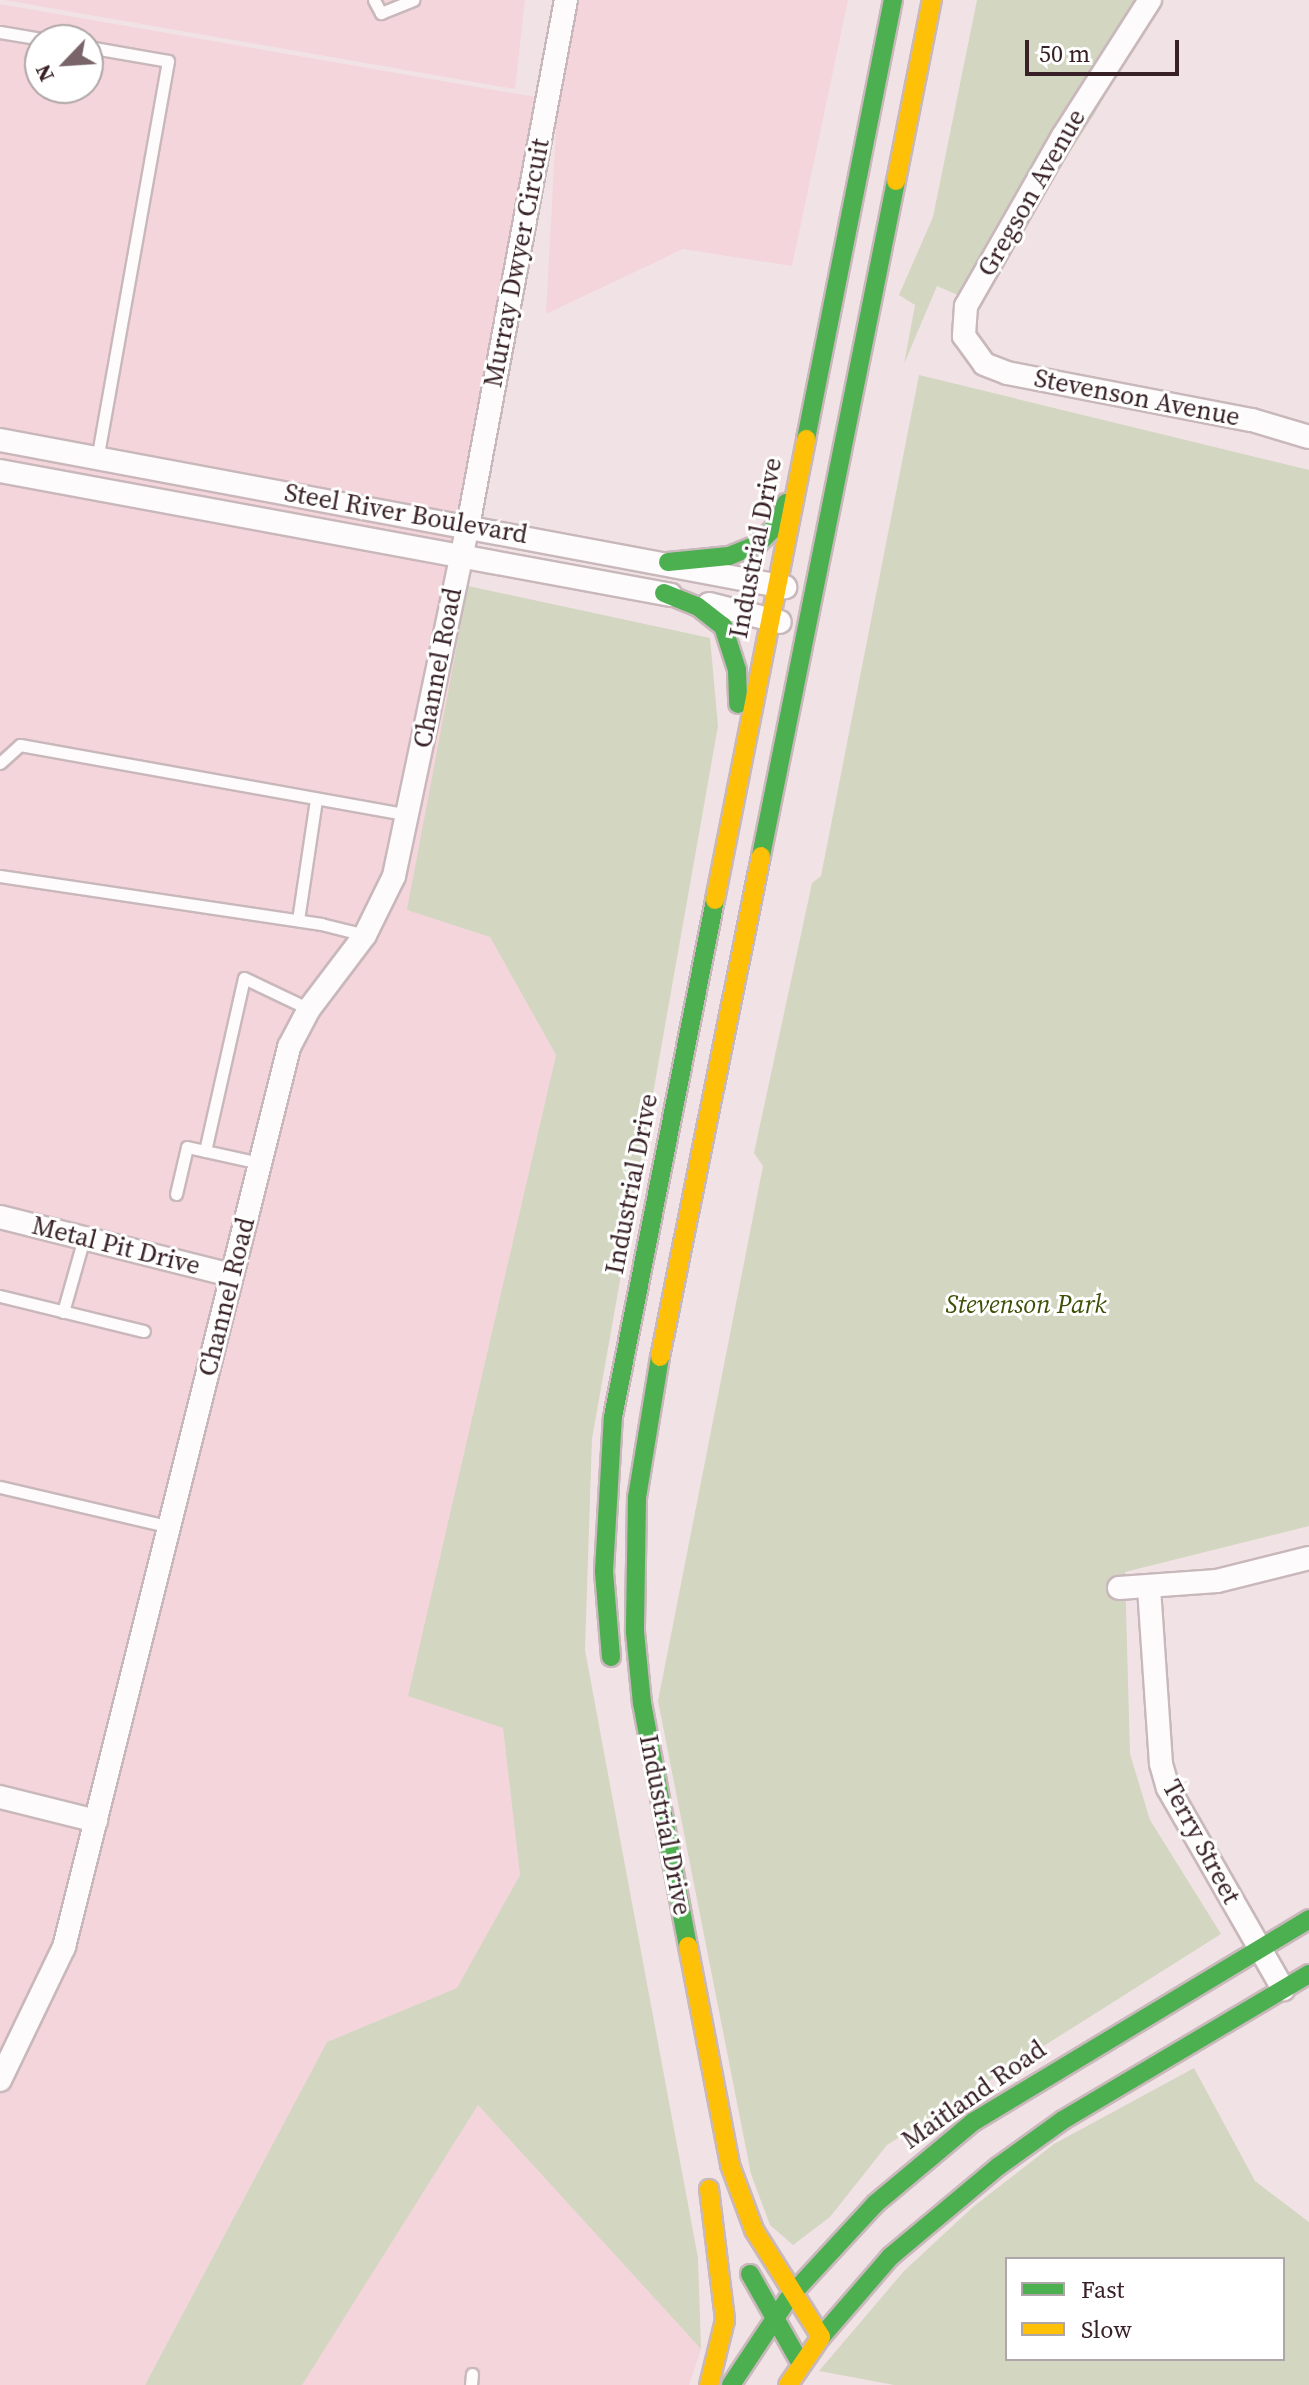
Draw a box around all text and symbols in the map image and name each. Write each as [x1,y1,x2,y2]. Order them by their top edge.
north arrow [24,24,104,104]
scale bar [1029,24,1183,74]
text: 50 m [1039,37,1090,70]
text: N [27,60,61,87]
street label: Gregson Avenue [972,104,1092,282]
street label: Murray Dwyer Circuit [478,136,556,390]
street label: Stevenson Avenue [1032,363,1242,433]
street label: Industrial Drive [723,455,789,641]
street label: Steel River Boulevard [282,477,530,551]
street label: Channel Road [407,585,469,751]
street label: Industrial Drive [599,1091,665,1277]
street label: Metal Pit Drive [29,1210,203,1282]
street label: Channel Road [192,1214,262,1380]
park label: Stevenson Park [945,1289,1107,1321]
street label: Industrial Drive [632,1732,698,1918]
street label: Terry Street [1155,1775,1247,1909]
street label: Maitland Road [896,2034,1052,2156]
legend [1005,2257,1285,2361]
text: Fast [1081,2273,1124,2306]
text: Slow [1081,2313,1132,2346]

